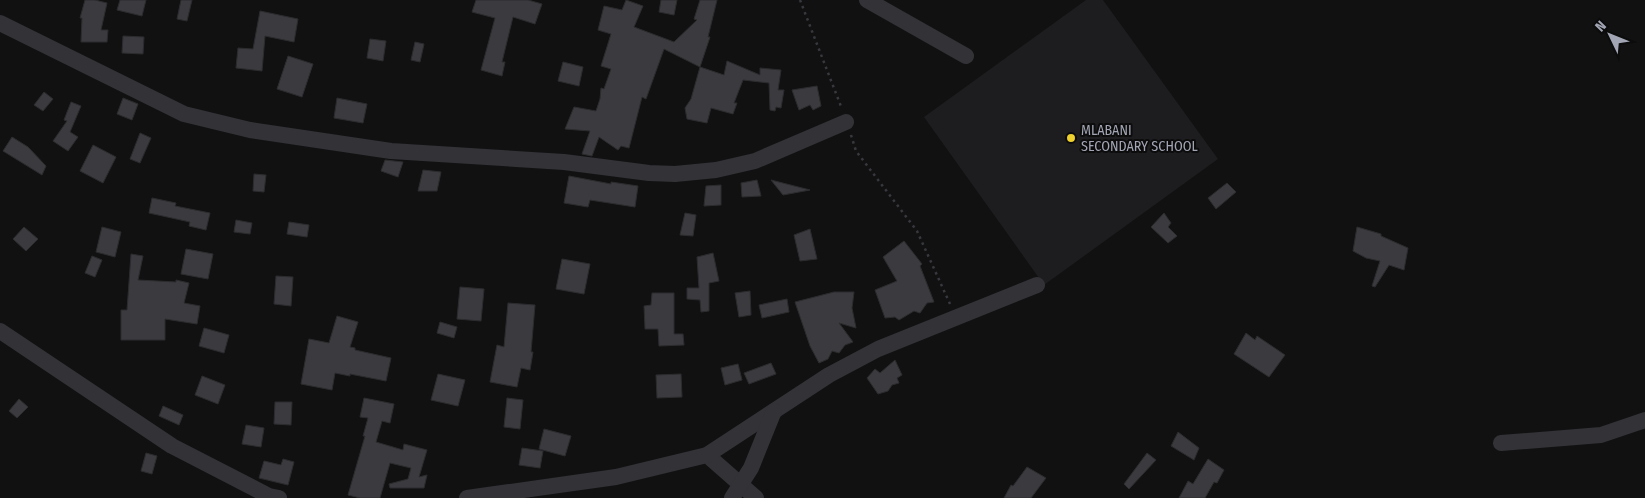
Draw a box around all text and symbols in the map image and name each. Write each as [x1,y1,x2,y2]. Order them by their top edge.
north arrow [1585,10,1635,60]
text: N [1592,18,1610,35]
place label: MLABANI SECONDARY SCHOOL [1081,122,1198,155]
marker: MLABANI SECONDARY SCHOOL [1065,132,1077,144]

